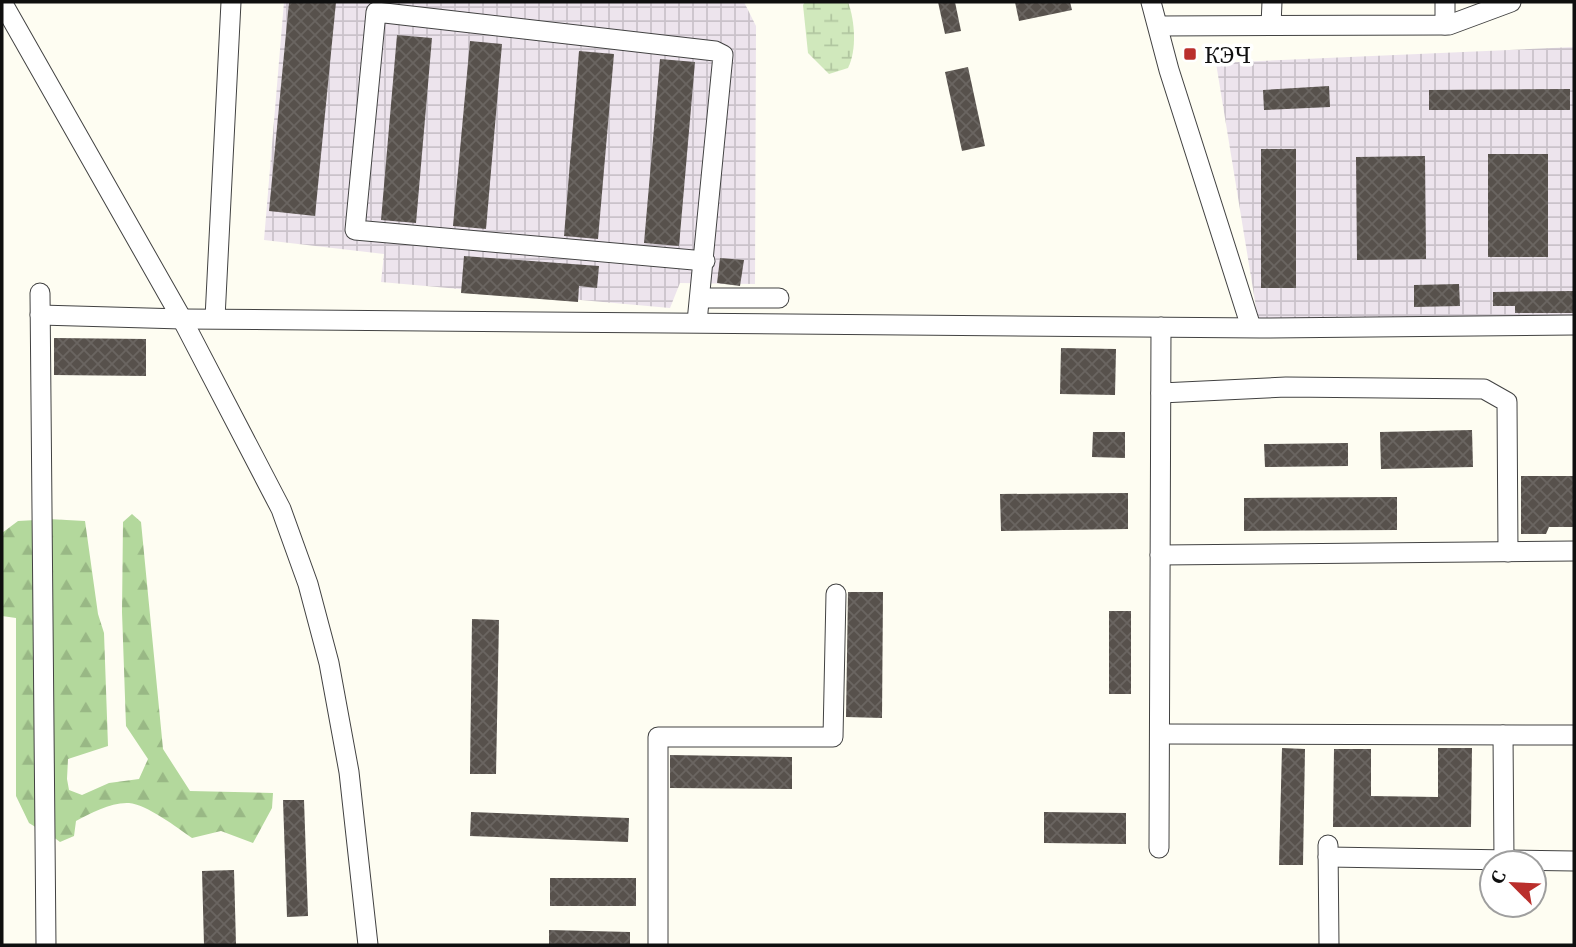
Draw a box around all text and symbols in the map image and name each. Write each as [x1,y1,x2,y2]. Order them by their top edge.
place label: КЭЧ [1204,38,1251,71]
marker: КЭЧ [1182,46,1198,62]
north arrow [1478,849,1548,919]
text: С [1483,866,1512,888]

